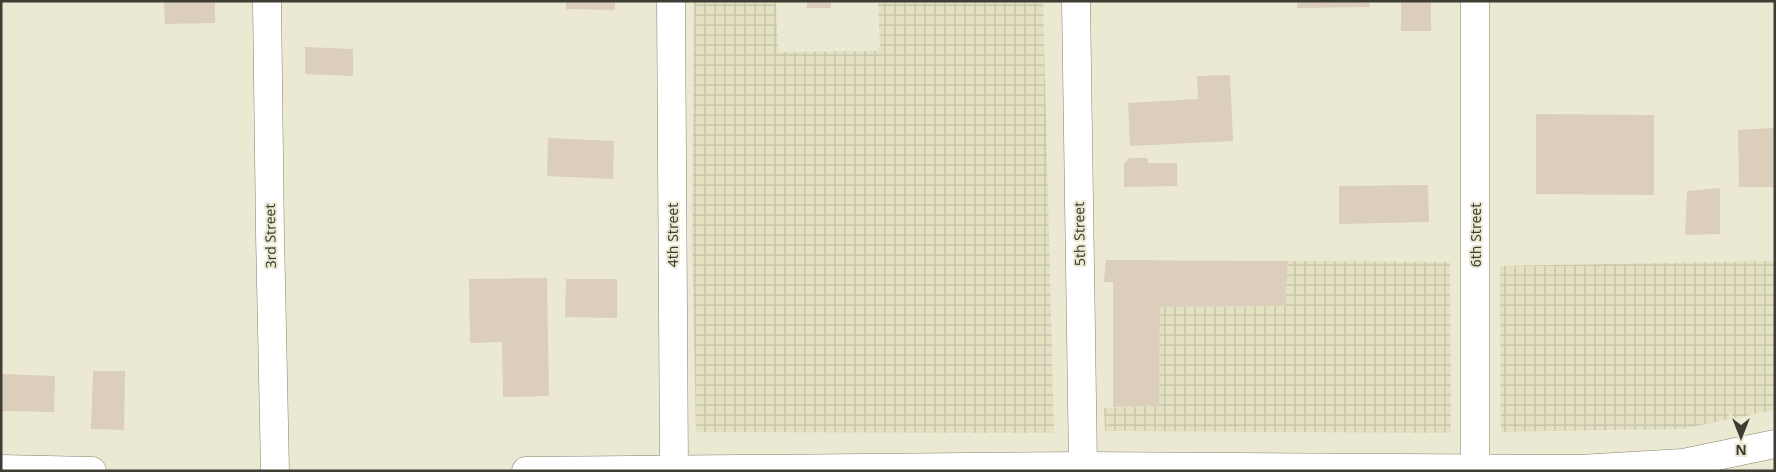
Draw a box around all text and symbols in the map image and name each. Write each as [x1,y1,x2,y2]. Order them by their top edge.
street label: 5th Street [1069,202,1089,266]
street label: 3rd Street [260,203,280,269]
street label: 4th Street [663,203,682,267]
street label: 6th Street [1466,203,1485,267]
north arrow [1716,412,1766,462]
text: N [1735,441,1747,460]

